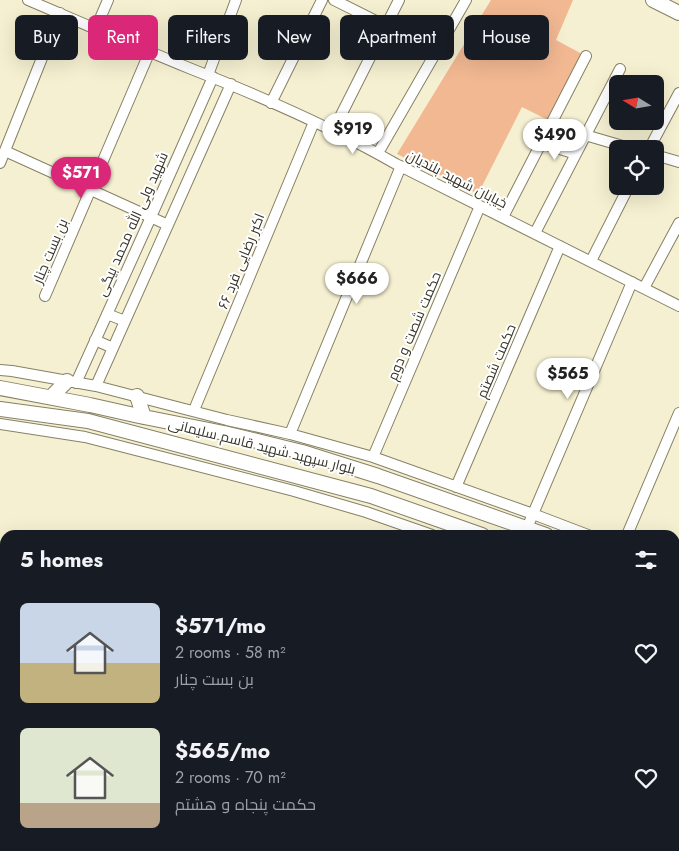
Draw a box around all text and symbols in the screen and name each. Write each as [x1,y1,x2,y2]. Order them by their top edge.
chip: Buy [15,15,78,60]
chip: Rent [88,15,158,60]
chip: Filters [168,15,248,60]
chip: New [258,15,330,60]
chip: Apartment [340,15,454,60]
chip: House [464,15,549,60]
north arrow [609,75,664,130]
map controls [609,75,664,195]
pin: $919 [323,112,383,155]
text: $919 [333,117,373,140]
pin: $490 [525,119,585,161]
text: $490 [534,123,576,146]
button: locate [609,140,664,195]
street label: خیابان شهید بلندیان [403,145,511,213]
street label: شهید ولی الله محمد بیگی [91,149,173,299]
pin: $571 [51,156,111,199]
text: $571 [62,161,100,184]
street label: ۶۶ اکبر رضایی فرد [213,210,269,312]
street label: بن بست چنار [27,215,73,288]
pin: $666 [327,262,387,305]
text: $666 [336,267,378,290]
street label: حکمت شصت و دوم [382,269,446,383]
street label: حکمت شصتم [471,321,521,401]
pin: $565 [538,358,598,400]
text: $565 [547,362,589,385]
street label: بلوار سپهبد شهید قاسم سلیمانی [166,413,358,479]
text: 5 homes [20,545,103,575]
icon: filters [632,546,660,574]
text: $571/mo [175,611,266,641]
icon: home [60,623,120,683]
icon: heart [632,639,660,667]
text: 2 rooms · 58 m² [175,641,286,664]
text: بن بست چنار [175,668,254,691]
text: $565/mo [175,736,270,766]
icon: home [60,748,120,808]
icon: heart [632,764,660,792]
text: 2 rooms · 70 m² [175,766,286,789]
text: حکمت پنجاه و هشتم [175,793,316,816]

